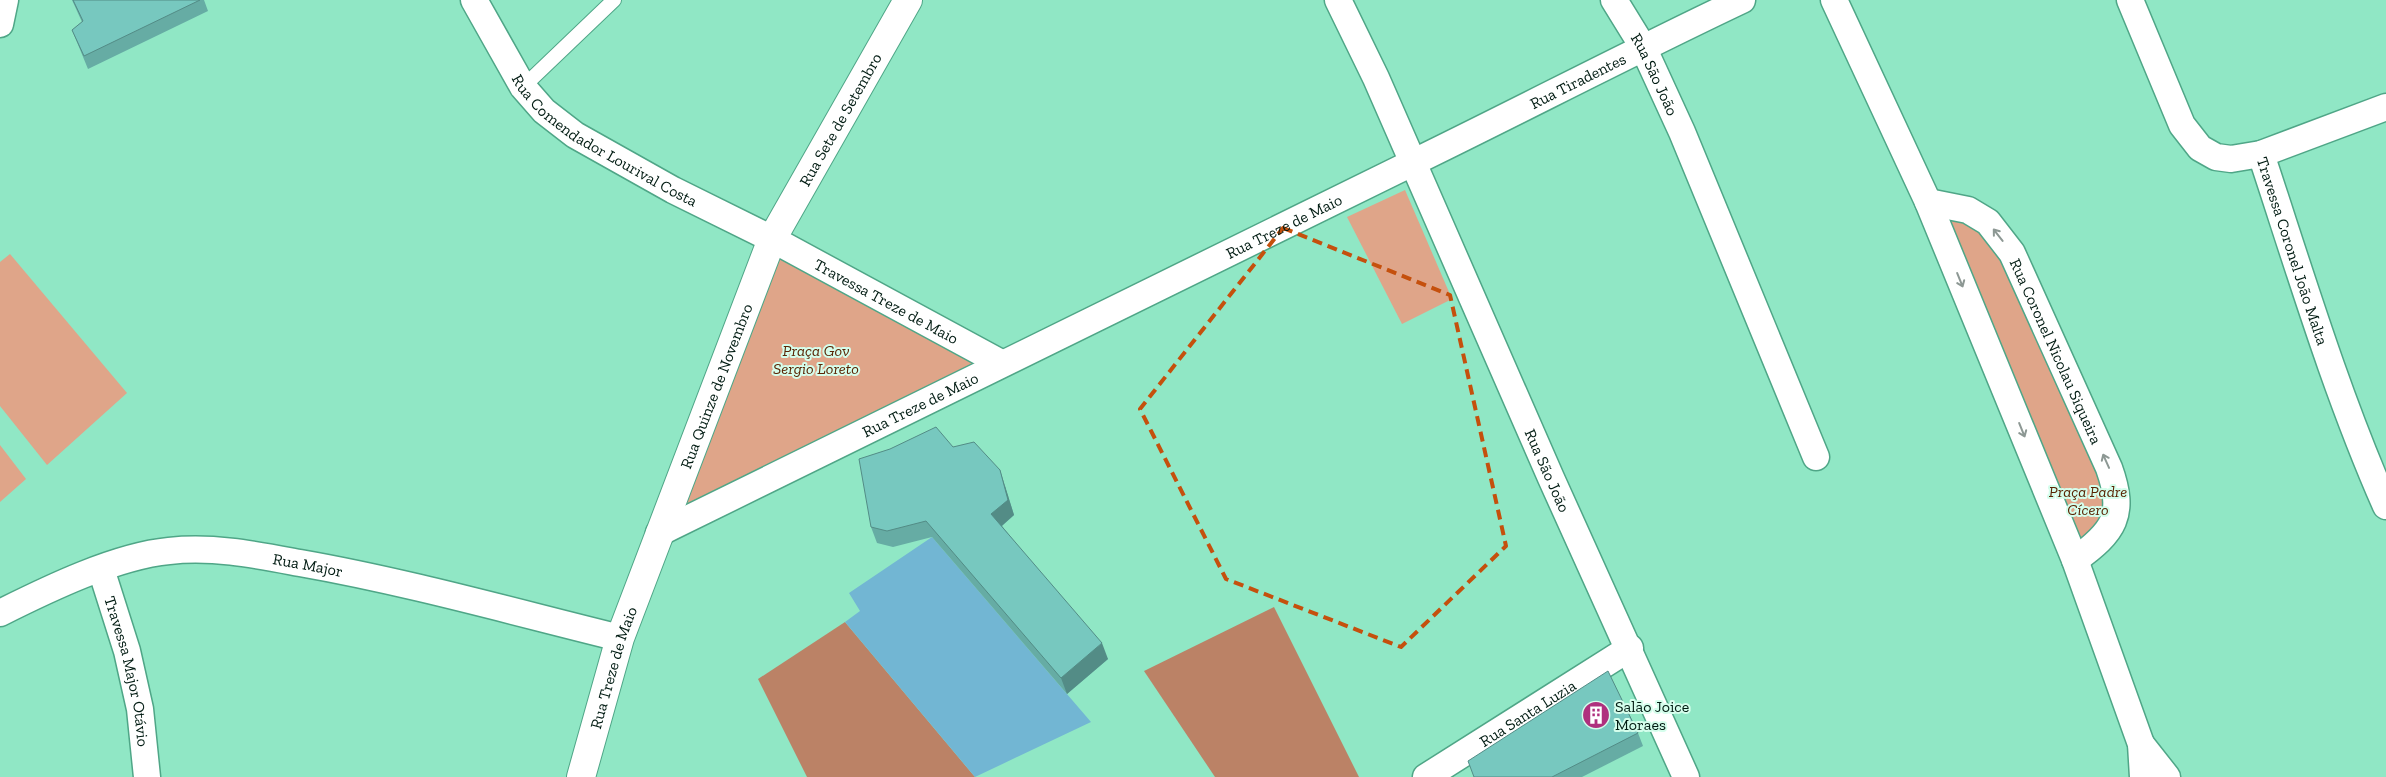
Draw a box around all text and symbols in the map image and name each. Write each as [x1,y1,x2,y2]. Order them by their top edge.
street label: Rua São João [1627,30,1682,119]
street label: Rua Tiradentes [1527,49,1629,113]
street label: Rua Sete de Setembro [795,50,886,190]
street label: Rua Comendador Lourival Costa [508,71,701,211]
street label: Travessa Coronel João Malta [2253,155,2332,348]
street label: Rua Treze de Maio [1223,190,1345,263]
one-way arrow [1993,229,2004,242]
street label: Travessa Treze de Maio [811,255,962,348]
street label: Rua Coronel Nicolau Siqueira [2006,256,2106,447]
one-way arrow [1955,272,1965,287]
street label: Rua Quinze de Novembro [676,301,757,472]
park label: Praça Gov Sergio Loreto [773,341,859,378]
street label: Rua Treze de Maio [859,368,981,441]
one-way arrow [2017,422,2027,437]
street label: Rua São João [1521,426,1574,515]
one-way arrow [2100,454,2110,469]
park label: Praça Padre Cícero [2049,482,2127,519]
street label: Rua Major [271,549,345,581]
street label: Travessa Major Otávio [100,594,153,748]
street label: Rua Treze de Maio [586,604,641,731]
street label: Rua Santa Luzia [1476,676,1580,751]
place label: Salão Joice Moraes [1615,697,1689,734]
building icon: Salão Joice Moraes [1581,700,1611,730]

